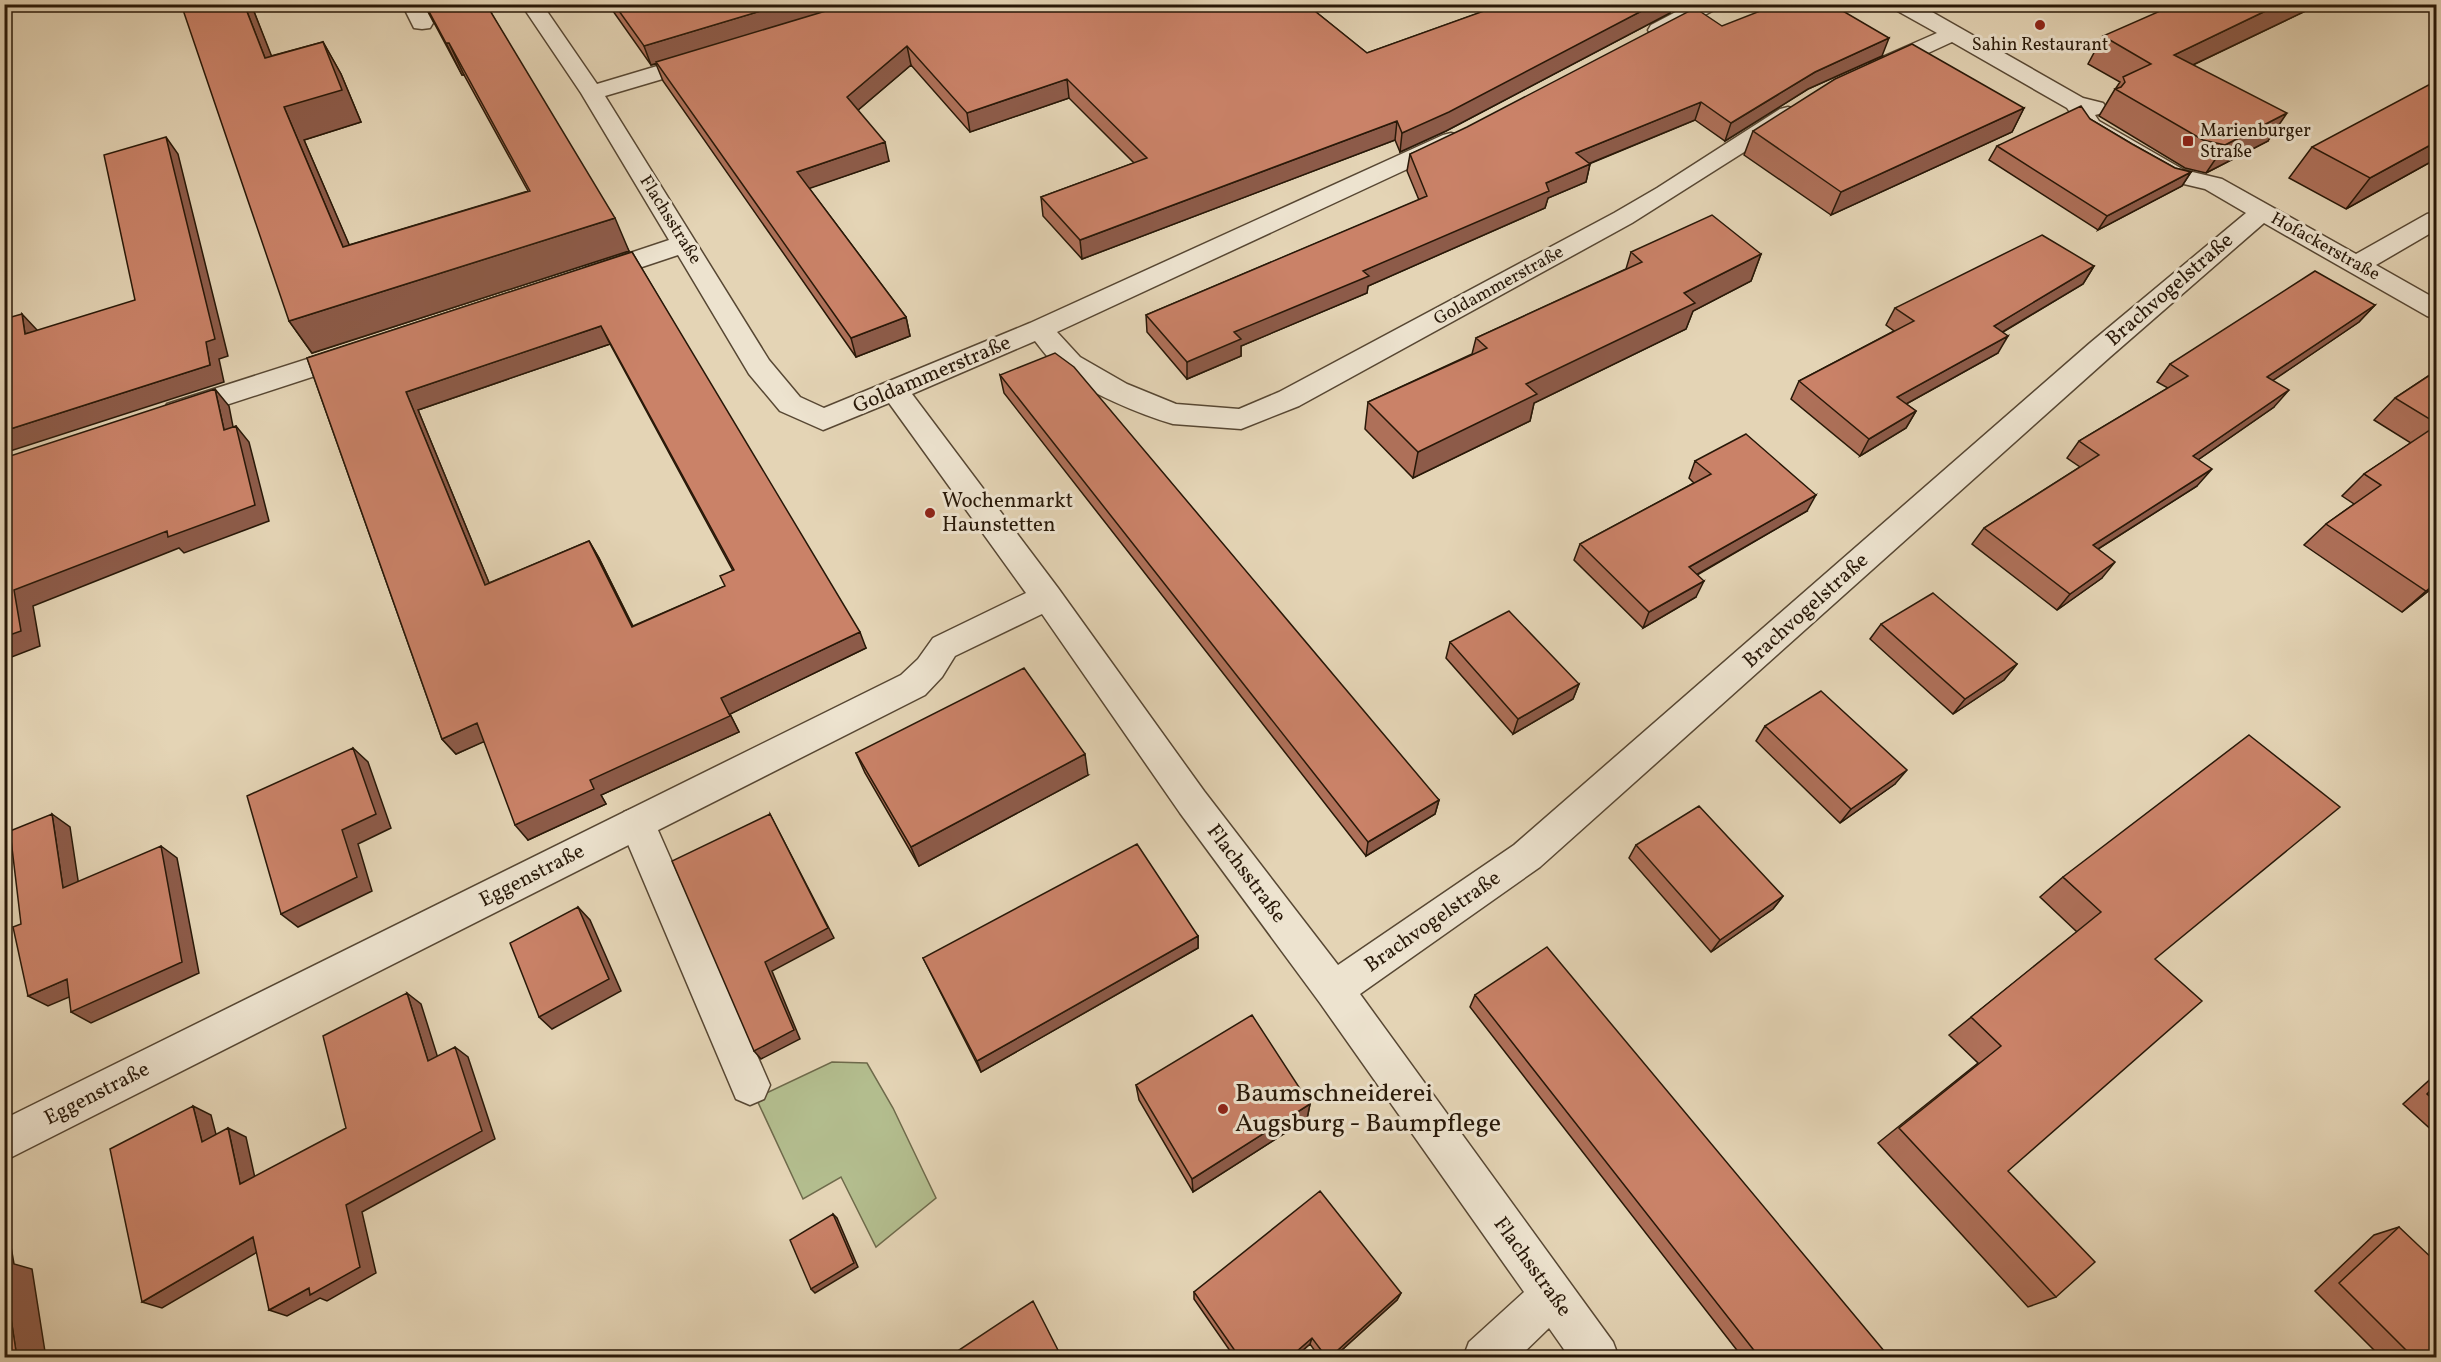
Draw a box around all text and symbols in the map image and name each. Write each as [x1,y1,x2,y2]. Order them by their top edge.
marker: Sahin Restaurant [2033,18,2047,32]
place label: Sahin Restaurant [1972,33,2108,58]
place label: Marienburger Straße [2200,119,2311,165]
marker: Marienburger Straße [2181,134,2195,148]
street label: Flachsstraße [633,171,707,269]
street label: Hofackerstraße [2266,207,2384,287]
street label: Brachvogelstraße [2100,227,2240,353]
street label: Goldammerstraße [1430,240,1568,332]
street label: Goldammerstraße [849,329,1015,421]
place label: Wochenmarkt Haunstetten [942,487,1073,540]
marker: Wochenmarkt Haunstetten [923,506,937,520]
street label: Brachvogelstraße [1737,547,1875,675]
street label: Flachsstraße [1199,819,1293,929]
street label: Eggenstraße [474,837,590,915]
street label: Brachvogelstraße [1359,864,1507,980]
street label: Eggenstraße [39,1055,155,1133]
place label: Baumschneiderei Augsburg - Baumpflege [1235,1076,1501,1142]
marker: Baumschneiderei Augsburg - Baumpflege [1216,1102,1230,1116]
street label: Flachsstraße [1486,1211,1578,1323]

